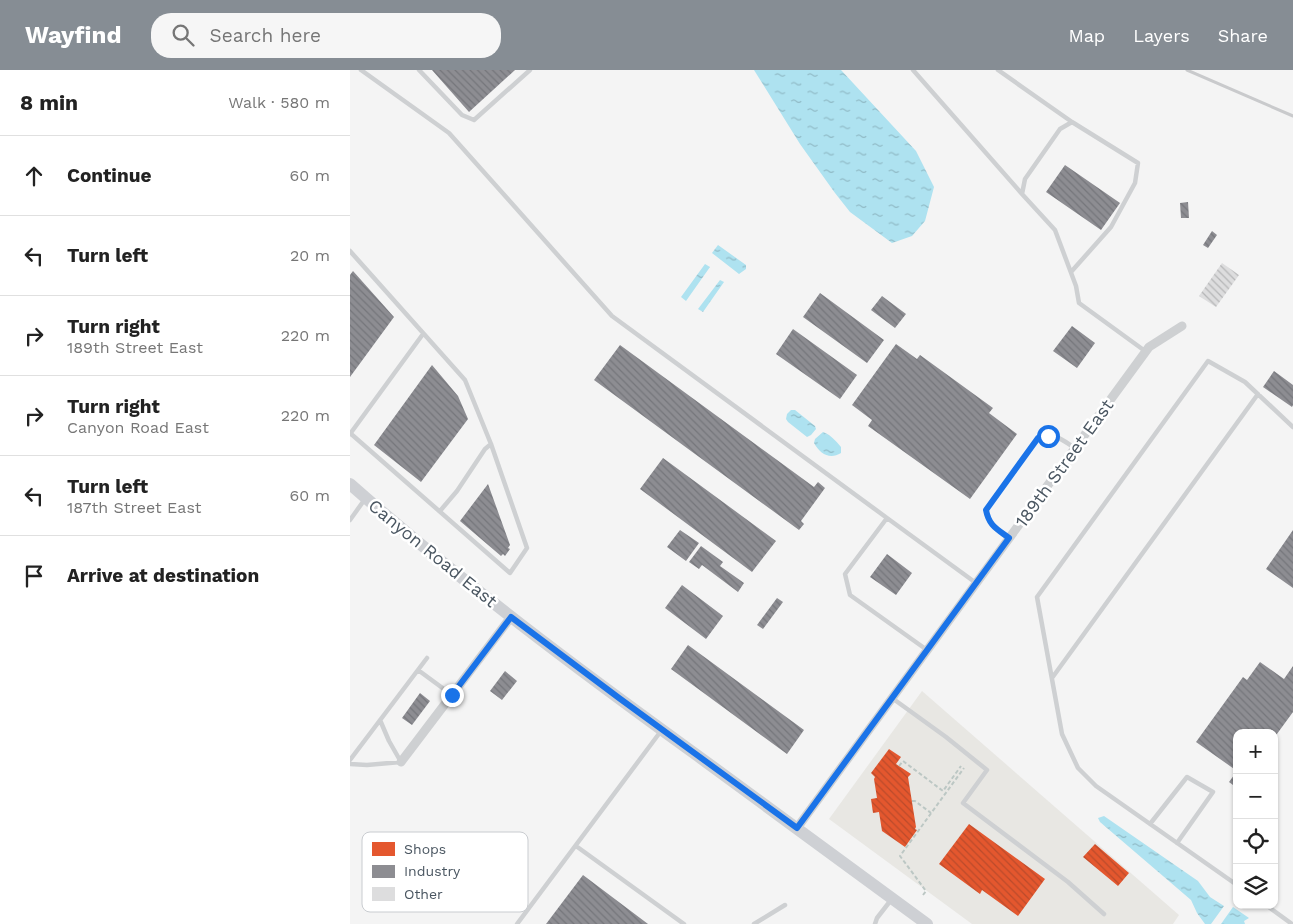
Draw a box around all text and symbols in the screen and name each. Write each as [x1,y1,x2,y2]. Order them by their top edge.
search box [151,13,501,58]
text: Wayfind [25,21,121,49]
icon: search [169,21,197,49]
text: Search here [209,24,321,47]
text: Map [1068,25,1105,46]
text: Layers [1133,25,1190,46]
text: Share [1218,25,1268,46]
text: 8 min [20,90,78,115]
text: Walk · 580 m [228,93,330,112]
icon: ahead [20,162,48,190]
text: Continue [67,164,151,187]
text: 60 m [290,166,330,185]
icon: left [20,242,48,270]
text: Turn left [67,244,148,267]
text: 20 m [290,246,330,265]
text: Turn right [67,315,160,338]
icon: right [20,322,48,350]
text: 220 m [281,326,330,345]
text: 189th Street East [67,338,203,357]
text: Turn right [67,395,160,418]
street label: 189th Street East [1011,395,1118,531]
icon: right [20,402,48,430]
text: 220 m [281,406,330,425]
text: Canyon Road East [67,418,209,437]
route start [1037,425,1060,448]
text: Turn left [67,475,148,498]
icon: left [20,482,48,510]
text: 60 m [290,486,330,505]
street label: Canyon Road East [364,495,502,612]
text: 187th Street East [67,498,202,517]
icon: arrive [20,562,48,590]
text: Arrive at destination [67,564,259,587]
route end [441,684,464,707]
map controls [1233,729,1278,909]
button: + [1233,729,1278,774]
button: − [1233,774,1278,819]
button: locate [1233,819,1278,864]
legend [362,832,528,912]
text: Shops [404,841,446,857]
text: Industry [404,863,461,879]
button: layers [1233,864,1278,909]
text: Other [404,886,443,902]

